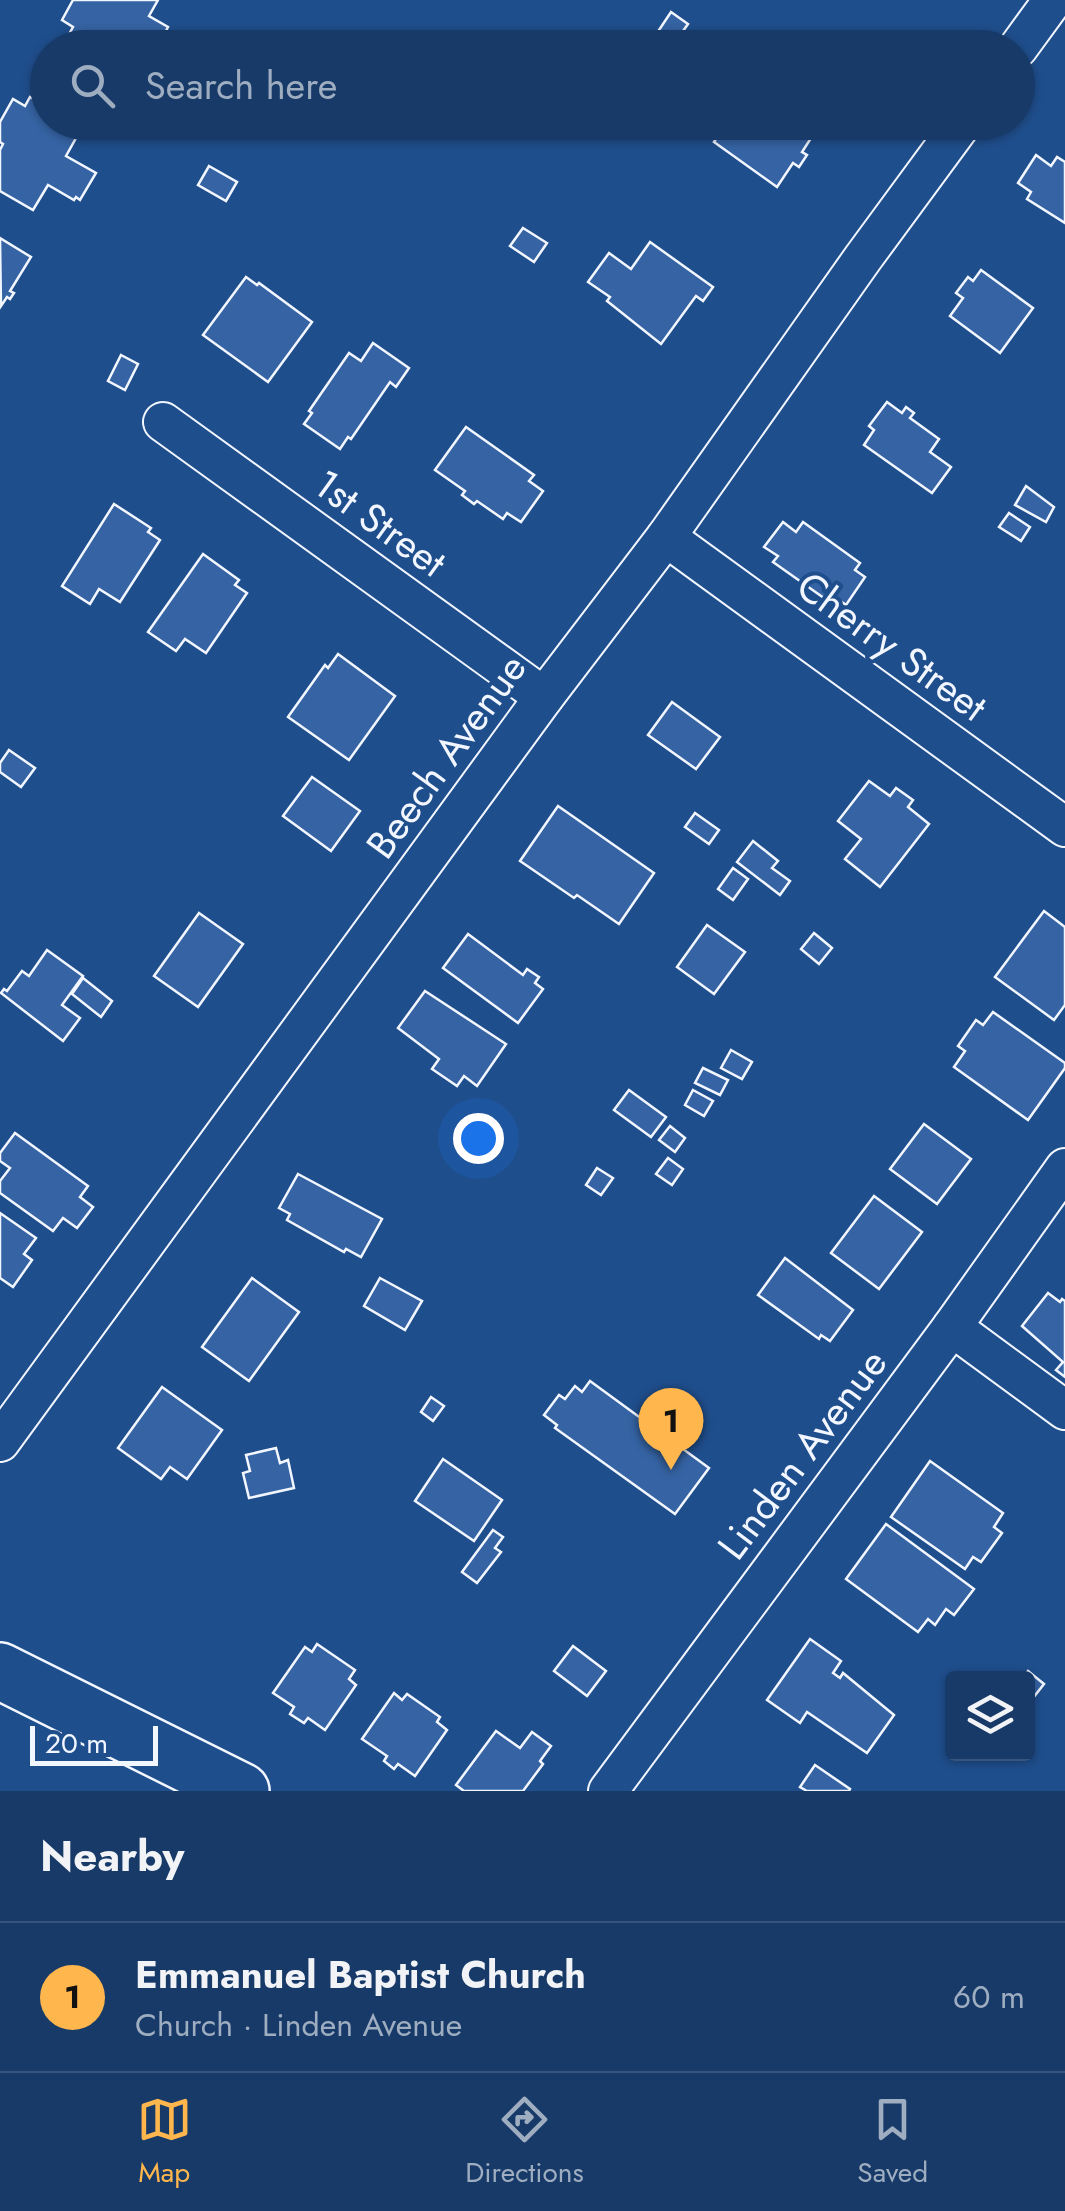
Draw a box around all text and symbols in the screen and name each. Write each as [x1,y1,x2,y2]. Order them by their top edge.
search box [30,30,1035,140]
icon: search [65,58,120,113]
text: Search here [145,58,337,113]
street label: 1st Street [302,455,459,591]
street label: Cherry Street [785,557,999,735]
street label: Beech Avenue [352,642,540,870]
your location [453,1113,504,1164]
street label: Linden Avenue [703,1337,901,1571]
pin: 1 [638,1388,704,1470]
map controls [945,1671,1035,1761]
button: layers [945,1671,1035,1761]
scale bar [30,1721,158,1766]
text: 20 m [45,1723,108,1764]
text: Nearby [40,1826,184,1887]
text: Emmanuel Baptist Church [135,1947,586,2002]
text: 1 [64,1974,81,2020]
text: 60 m [953,1974,1025,2020]
text: Church · Linden Avenue [135,2002,462,2048]
tab: Map [137,2092,192,2193]
tab: Directions [465,2092,584,2193]
tab: Saved [857,2092,928,2193]

